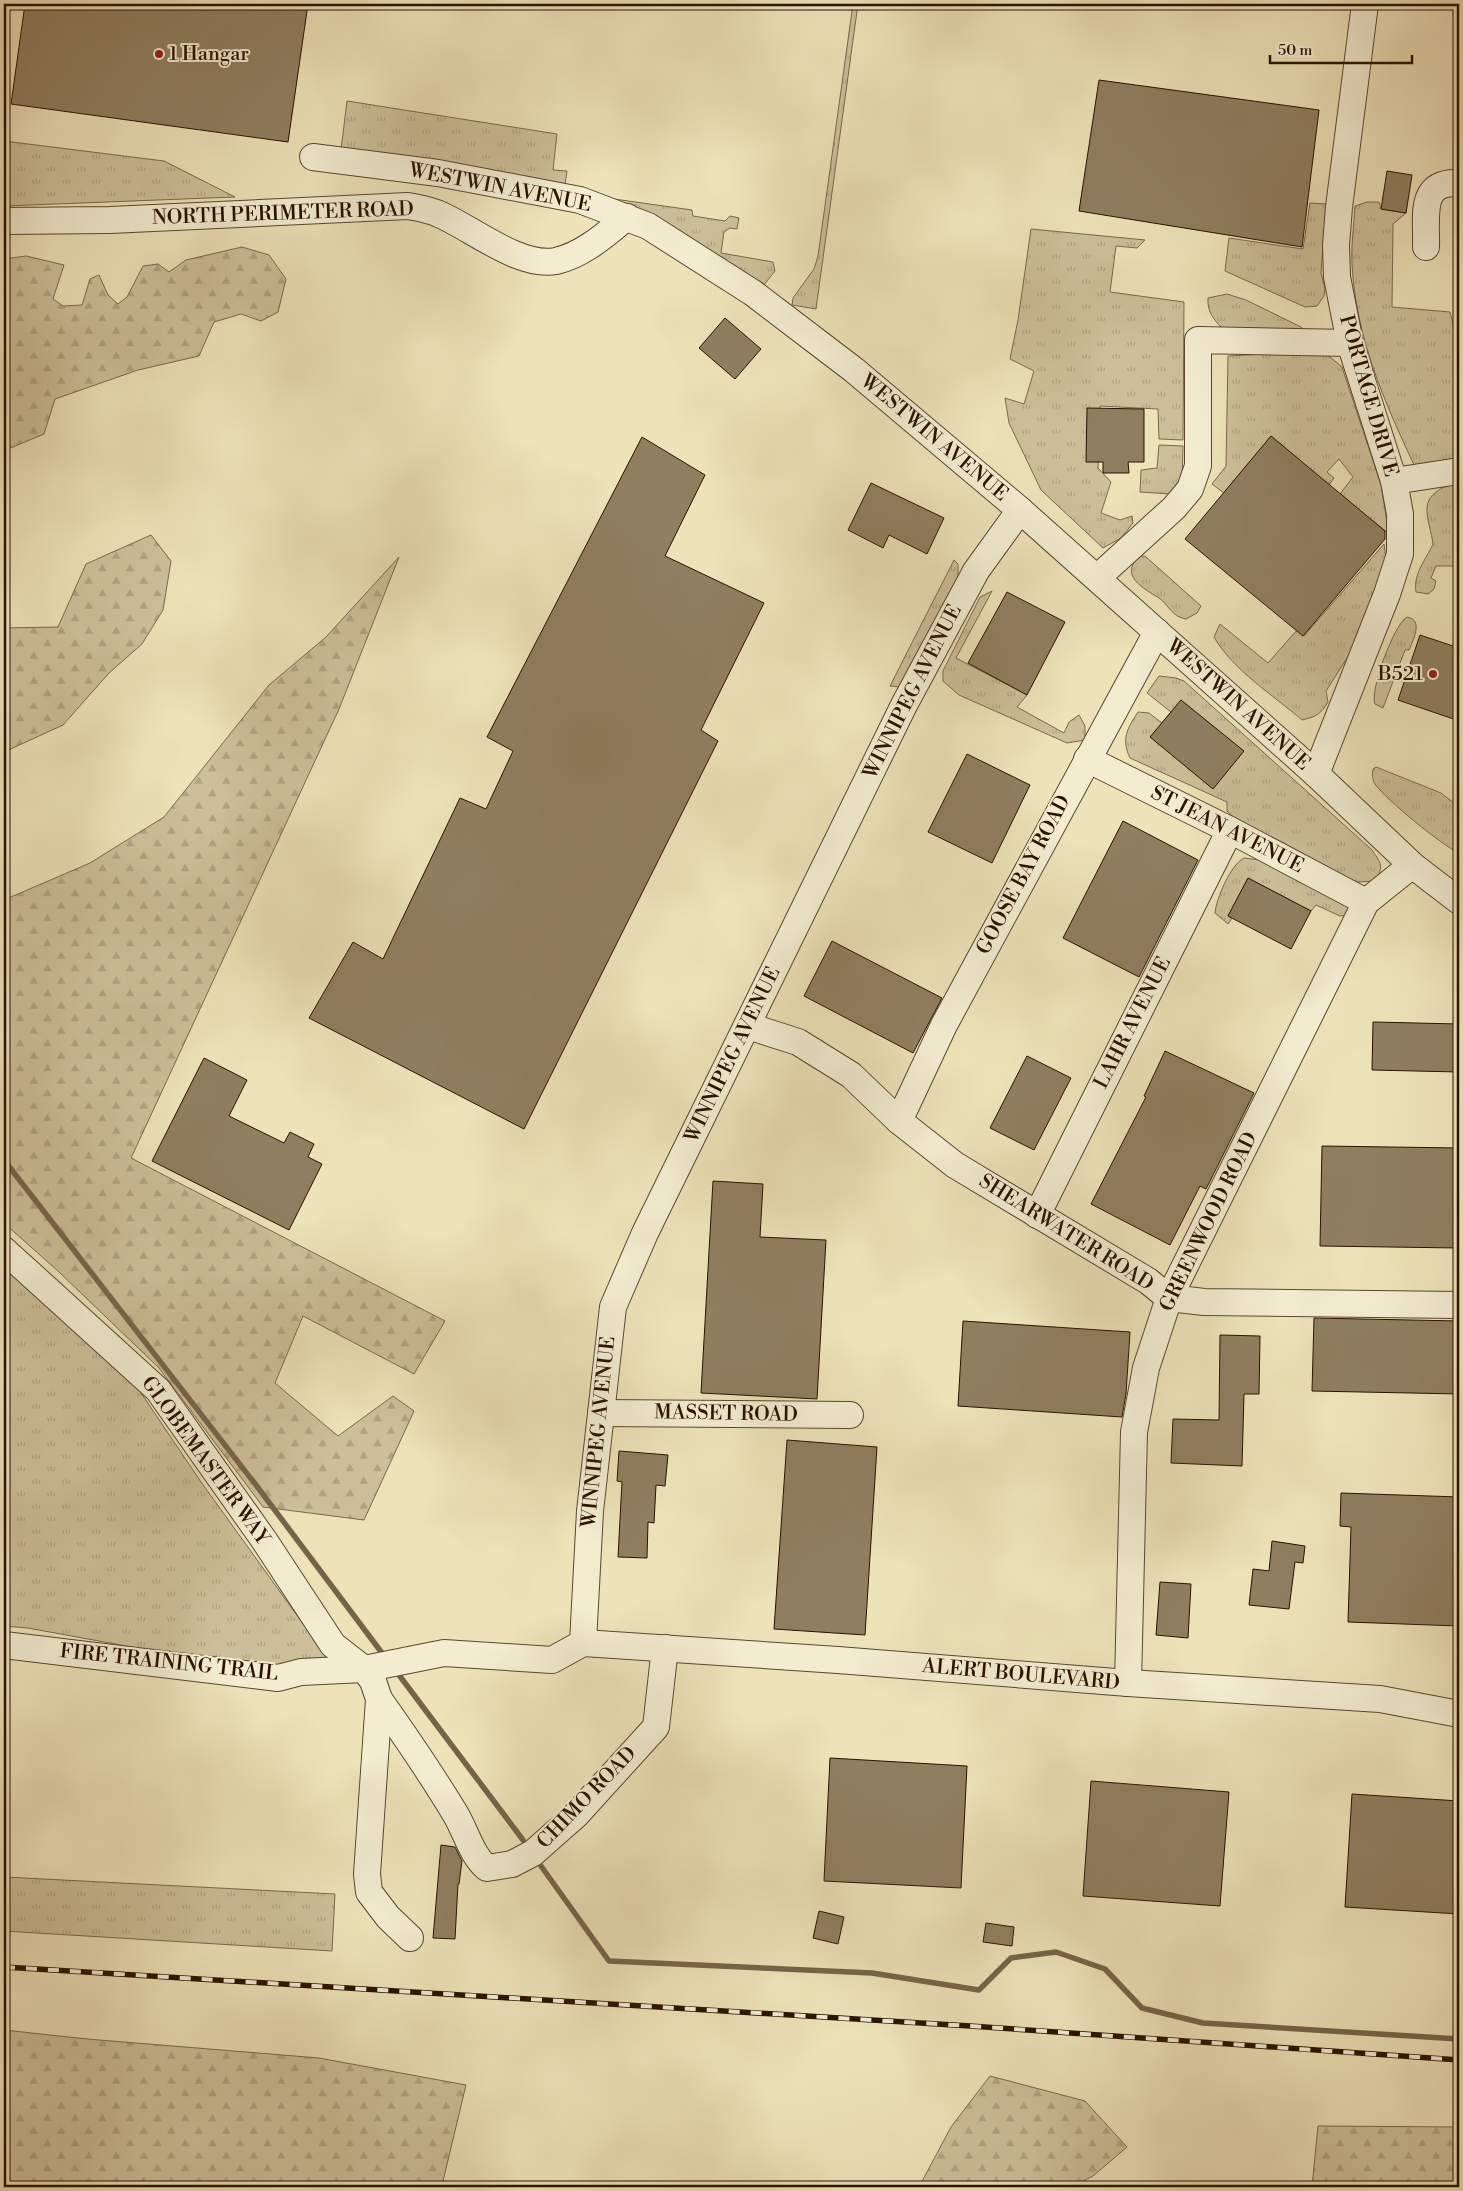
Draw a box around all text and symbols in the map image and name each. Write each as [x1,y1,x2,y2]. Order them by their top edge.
scale bar [1270,32,1413,64]
text: 50 m [1278,41,1312,60]
place label: 1 Hangar [169,42,249,67]
marker: 1 Hangar [153,48,165,60]
street label: WESTWIN AVENUE [406,158,593,218]
street label: NORTH PERIMETER ROAD [152,197,414,231]
street label: PORTAGE DRIVE [1333,312,1403,480]
street label: WESTWIN AVENUE [854,368,1013,507]
street label: WINNIPEG AVENUE [858,601,968,784]
street label: WESTWIN AVENUE [1160,633,1315,776]
place label: B521 [1377,662,1423,687]
marker: B521 [1427,668,1439,680]
street label: ST JEAN AVENUE [1146,781,1308,879]
street label: GOOSE BAY ROAD [971,791,1077,959]
street label: LAHR AVENUE [1089,953,1177,1093]
street label: WINNIPEG AVENUE [679,963,786,1148]
street label: GREENWOOD ROAD [1155,1128,1263,1316]
street label: SHEARWATER ROAD [974,1169,1158,1297]
street label: WINNIPEG AVENUE [576,1335,621,1530]
street label: GLOBEMASTER WAY [135,1372,275,1551]
street label: MASSET ROAD [654,1400,798,1428]
street label: FIRE TRAINING TRAIL [59,1639,279,1687]
street label: ALERT BOULEVARD [920,1654,1121,1696]
street label: CHIMO ROAD [532,1742,642,1854]

